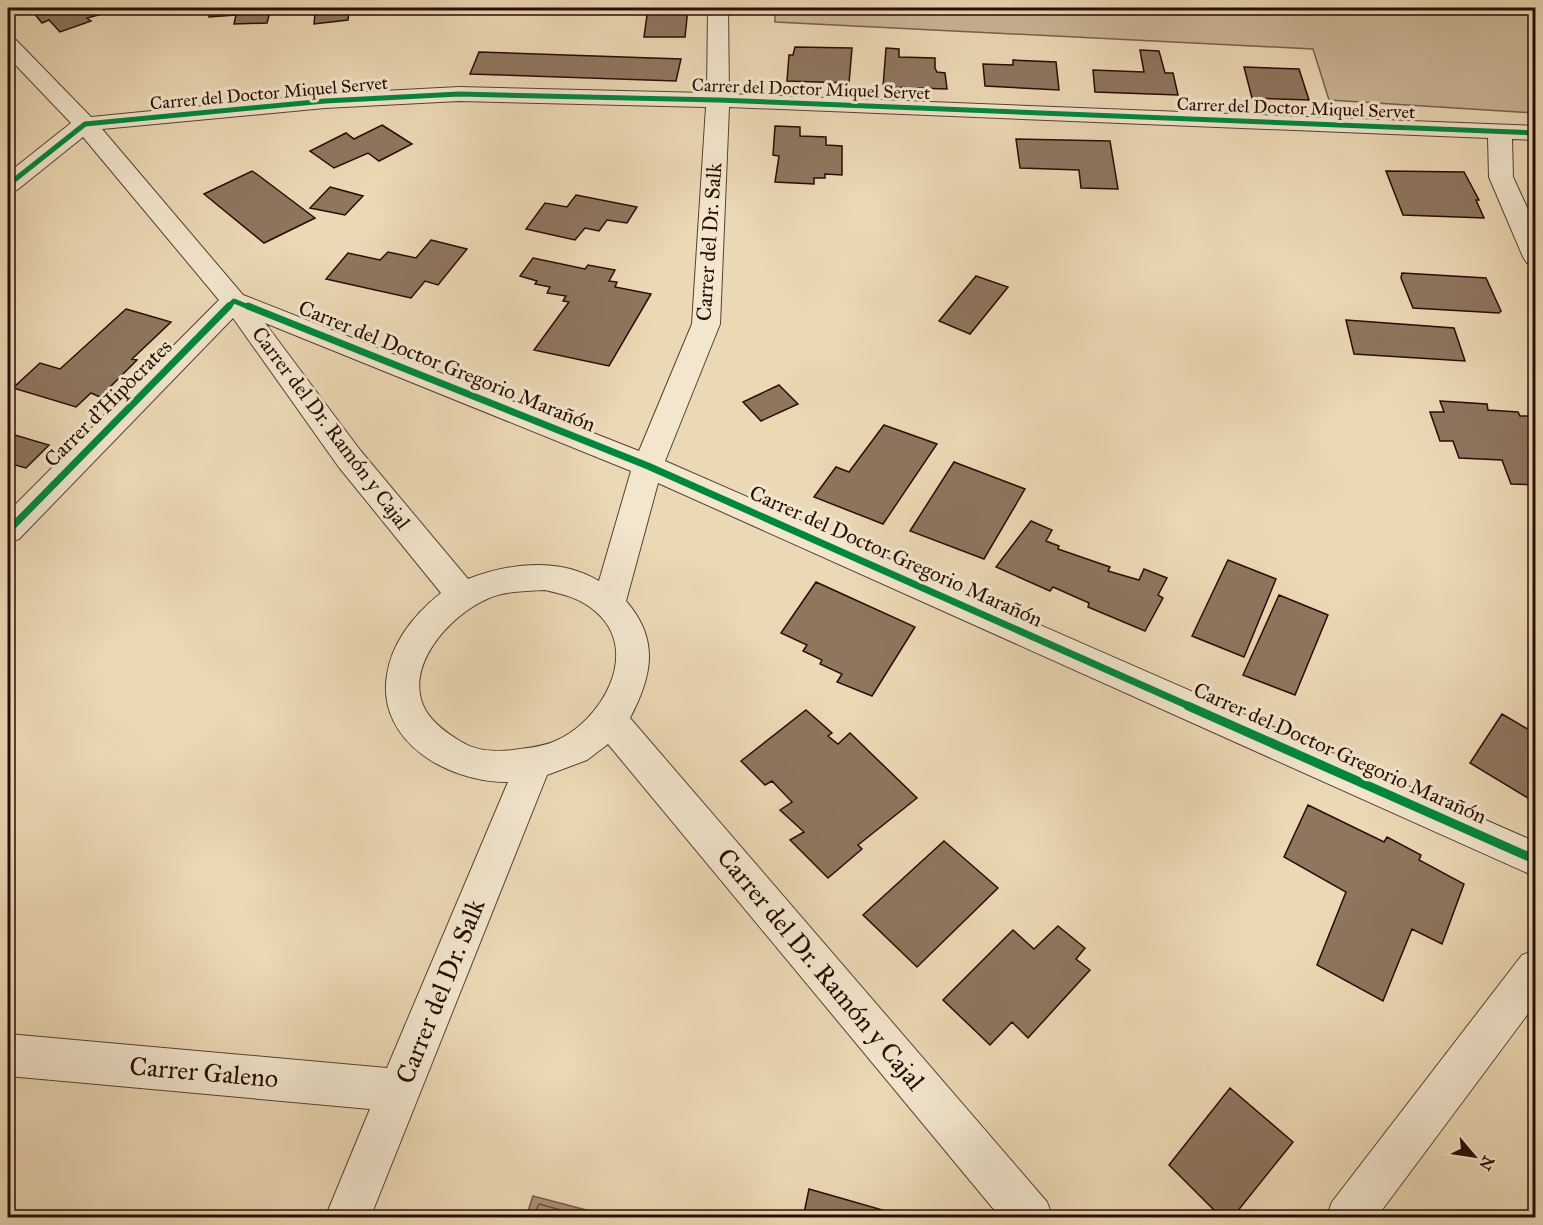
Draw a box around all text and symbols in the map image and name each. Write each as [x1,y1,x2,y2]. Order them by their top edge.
street label: Carrer del Doctor Miquel Servet [149,72,390,115]
street label: Carrer del Doctor Miquel Servet [691,74,931,105]
street label: Carrer del Doctor Miquel Servet [1176,93,1416,124]
street label: Carrer del Dr. Salk [690,162,728,322]
street label: Carrer del Doctor Gregorio Marañón [295,294,599,438]
street label: Carrer del Dr. Ramón y Cajal [246,321,416,535]
street label: Carrer d'Hipòcrates [39,334,177,472]
street label: Carrer del Doctor Gregorio Marañón [745,479,1047,633]
street label: Carrer del Doctor Gregorio Marañón [1189,676,1491,830]
street label: Carrer del Dr. Ramón y Cajal [710,841,932,1097]
street label: Carrer del Dr. Salk [388,893,492,1088]
street label: Carrer Galeno [128,1050,280,1094]
north arrow [1444,1126,1504,1186]
text: N [1475,1152,1498,1174]

